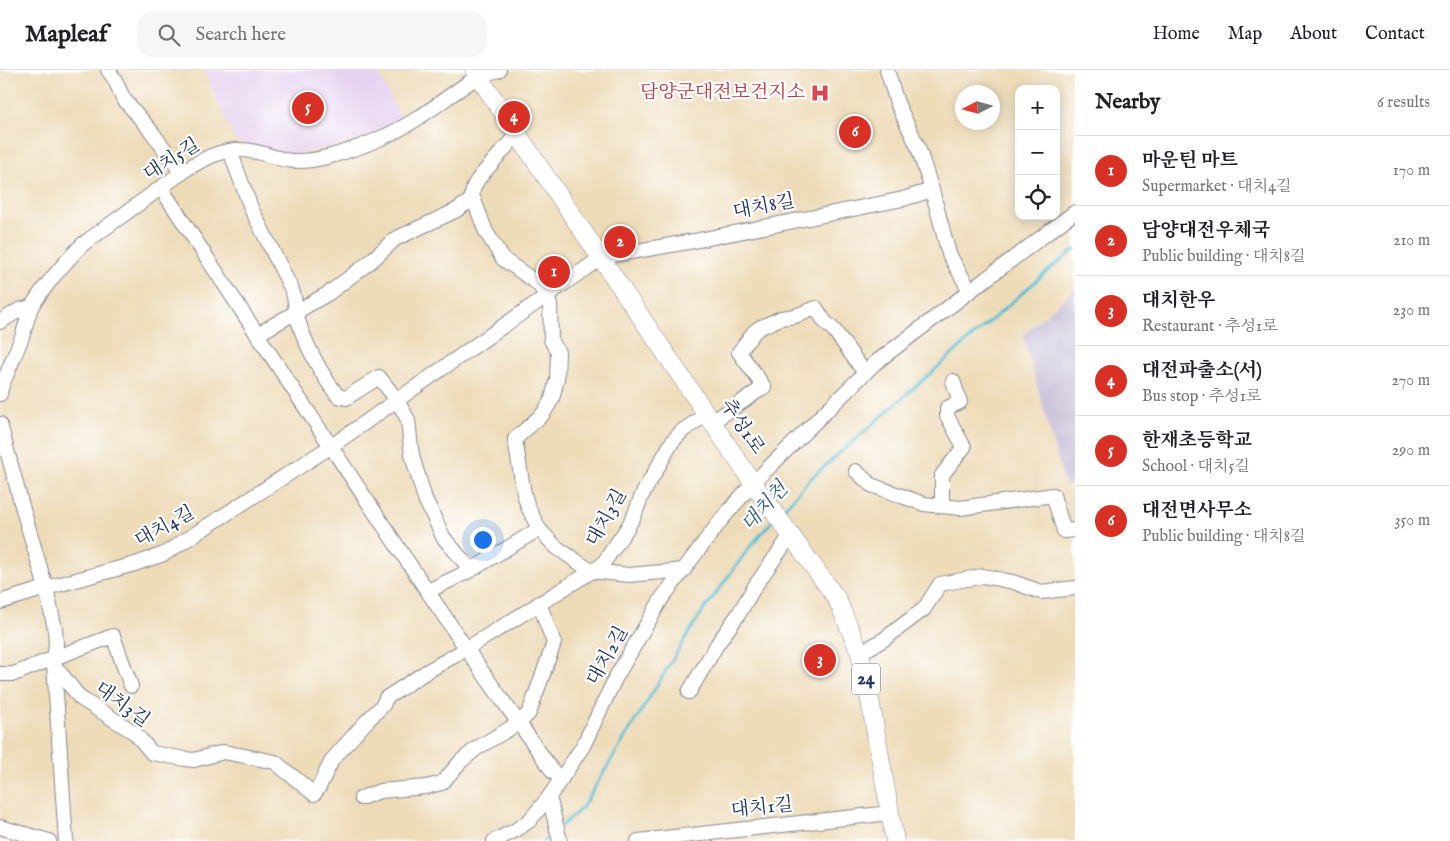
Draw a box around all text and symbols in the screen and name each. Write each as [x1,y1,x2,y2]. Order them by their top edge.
search box [137,12,487,57]
text: Mapleaf [25,19,107,50]
icon: search [155,21,183,49]
text: Search here [195,23,286,47]
text: Home [1153,23,1200,46]
text: Map [1228,23,1262,46]
text: About [1290,23,1337,46]
text: Contact [1365,23,1425,46]
place label: 담양군대전보건지소 [640,81,805,105]
hospital icon: 담양군대전보건지소 [809,82,831,104]
north arrow [955,85,1000,130]
map controls [1015,85,1060,220]
button: + [1015,85,1060,130]
pin: 5 [292,89,324,127]
text: Nearby [1095,89,1160,116]
text: 6 results [1377,93,1430,113]
pin: 4 [498,98,530,136]
pin: 6 [839,113,871,151]
button: − [1015,130,1060,175]
street label: 대치5길 [139,133,205,187]
text: 마운틴 마트 [1142,149,1238,173]
text: 1 [1108,161,1114,181]
text: 170 m [1393,161,1430,181]
button: locate [1015,175,1060,220]
text: Supermarket · 대치4길 [1142,177,1292,197]
street label: 대치8길 [731,189,797,225]
text: 담양대전우체국 [1142,219,1270,243]
pin: 2 [604,223,636,261]
text: 2 [1107,231,1115,251]
text: 210 m [1393,231,1430,251]
text: Public building · 대치8길 [1142,247,1306,267]
pin: 1 [538,253,570,291]
text: 대치한우 [1142,289,1215,313]
text: 3 [1108,301,1114,321]
text: 230 m [1393,301,1430,321]
text: Restaurant · 추성1로 [1142,317,1277,337]
text: 대전파출소(서) [1142,359,1262,383]
text: 4 [1107,371,1115,391]
text: 270 m [1391,371,1430,391]
text: Bus stop · 추성1로 [1142,387,1261,407]
street label: 추성1로 [715,395,769,459]
text: 한재초등학교 [1142,429,1252,453]
text: 5 [1108,441,1114,461]
text: 290 m [1392,441,1430,461]
text: School · 대치5길 [1142,457,1250,477]
water label: 대치천 [736,476,795,537]
street label: 대치3길 [581,485,633,551]
text: 대전면사무소 [1142,499,1252,523]
street label: 대치4길 [131,501,199,553]
text: 6 [1108,511,1114,531]
text: 350 m [1395,511,1430,531]
your location [470,527,496,553]
text: Public building · 대치8길 [1142,527,1306,547]
street label: 대치2길 [582,622,634,690]
pin: 3 [804,641,836,679]
road number: 24 [852,664,880,694]
street label: 대치3길 [90,677,154,733]
street label: 대치1길 [730,793,794,823]

